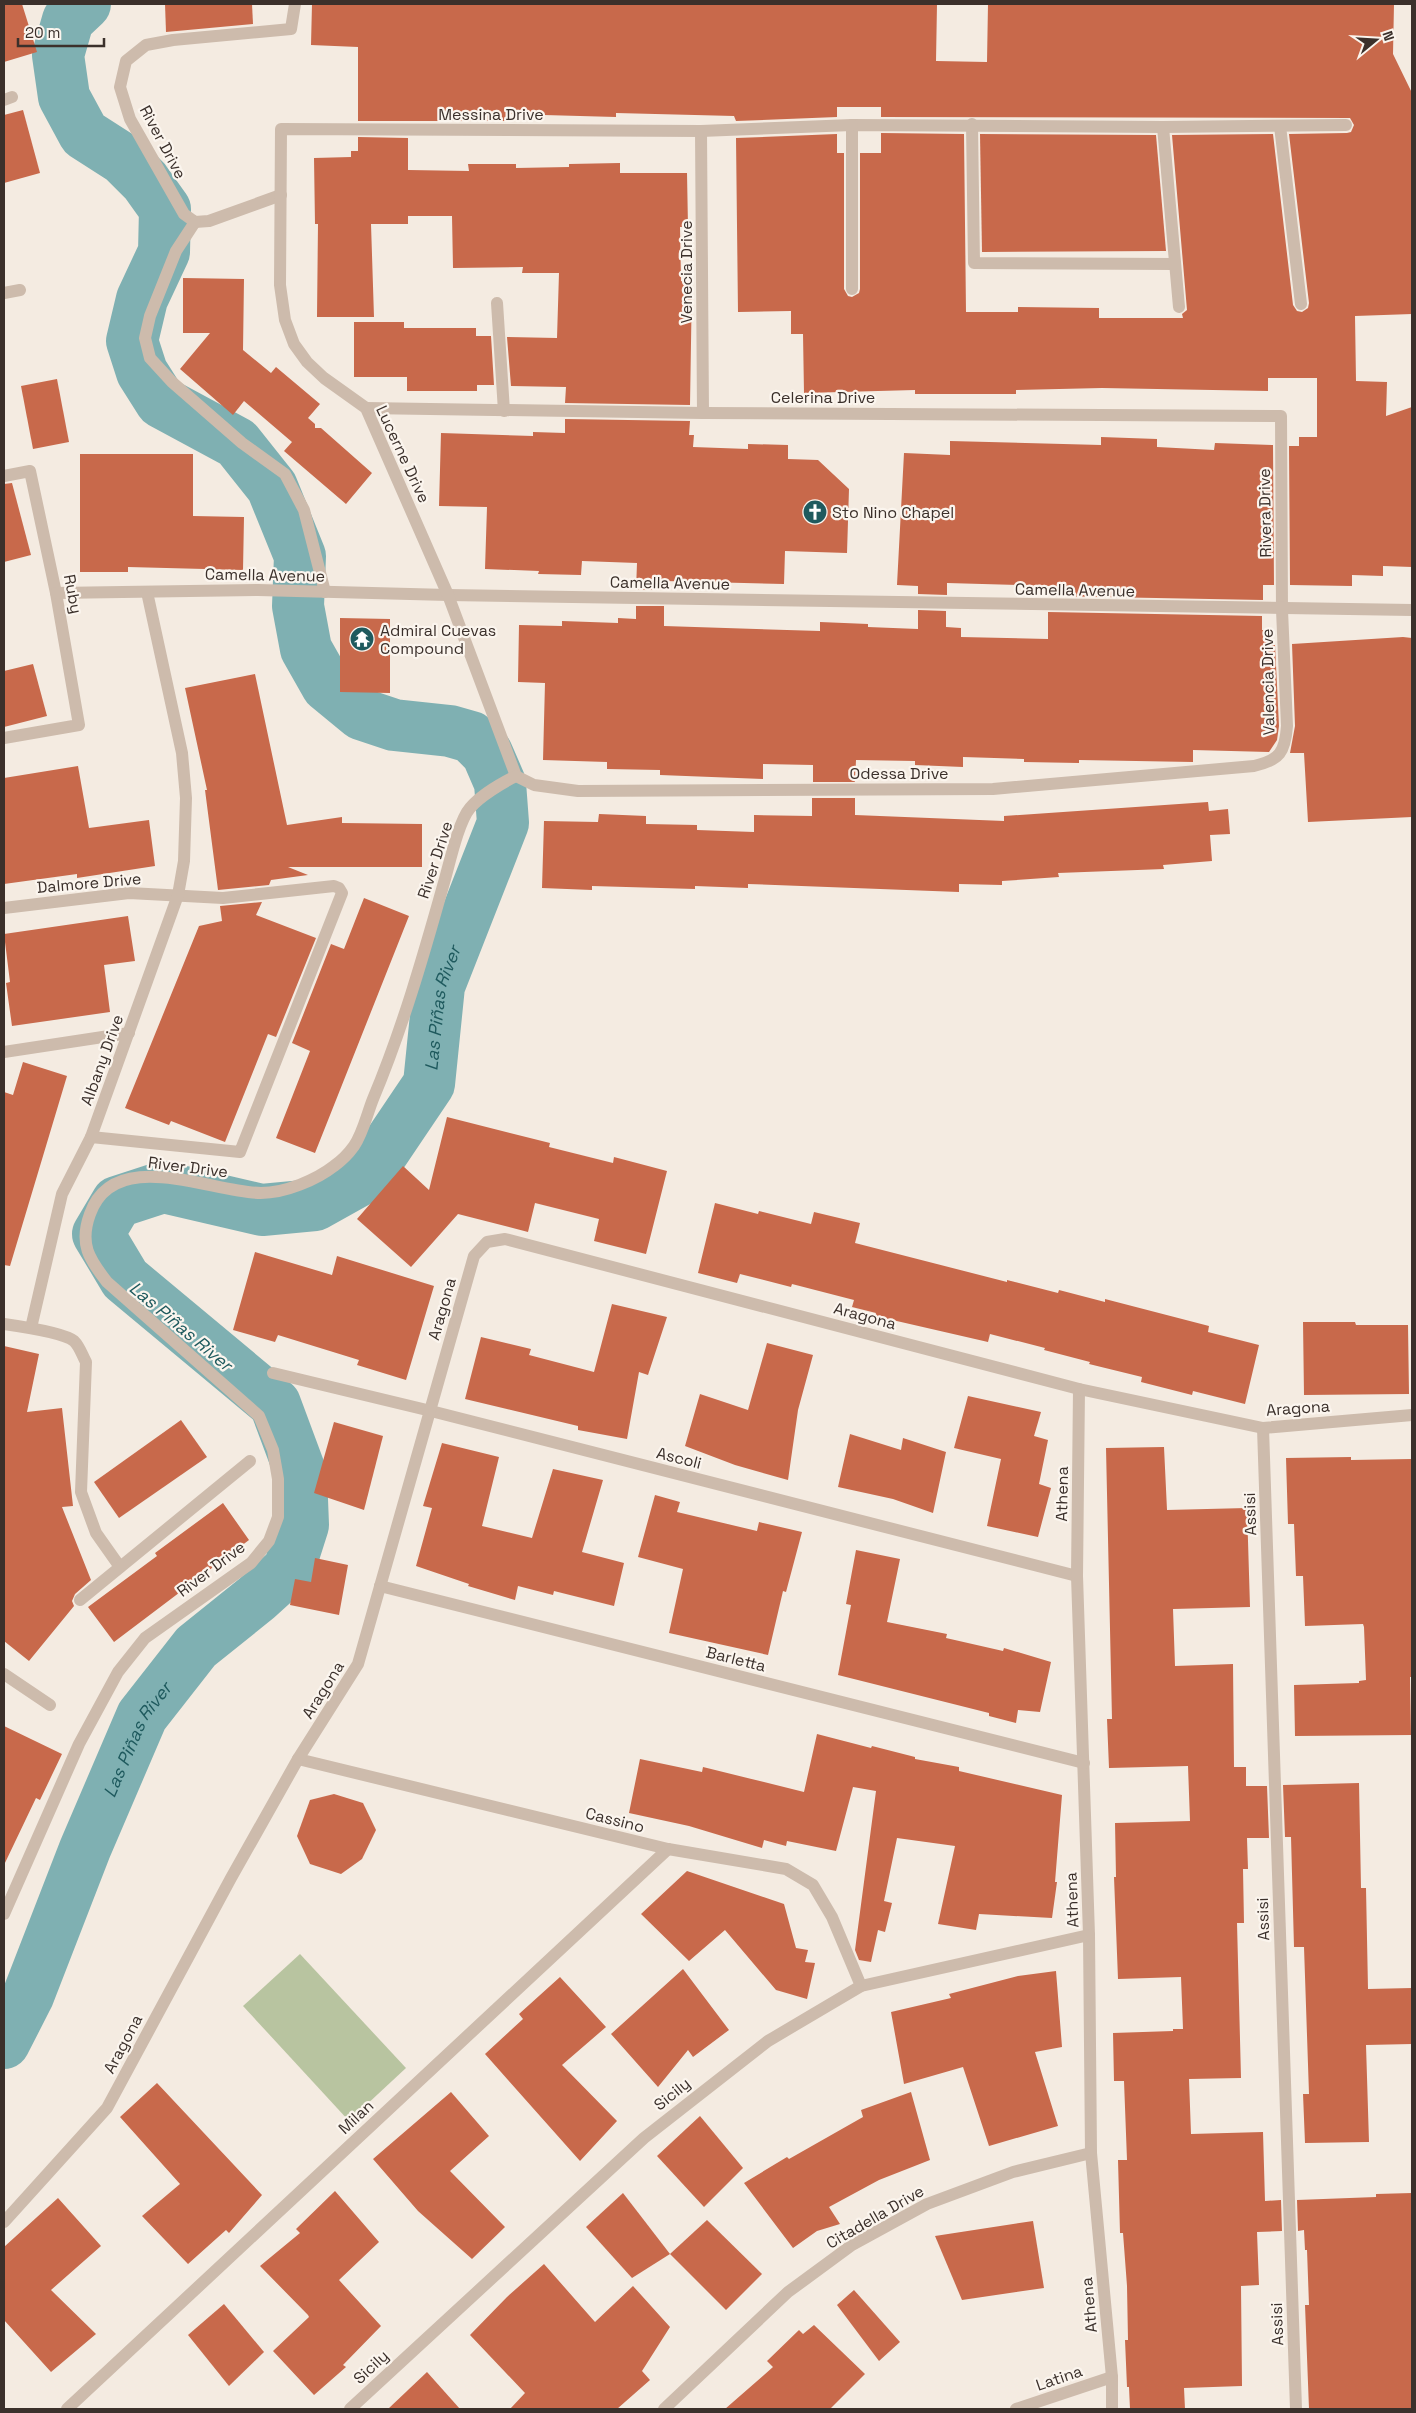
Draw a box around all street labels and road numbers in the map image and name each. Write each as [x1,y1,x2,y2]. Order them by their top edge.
street label: River Drive [135,102,191,182]
street label: Messina Drive [438,104,544,125]
street label: Venecia Drive [676,220,697,324]
street label: Celerina Drive [771,387,875,408]
street label: Lucerne Drive [371,402,435,506]
street label: Rivera Drive [1254,468,1276,558]
street label: Camella Avenue [205,563,325,587]
street label: Camella Avenue [610,571,730,595]
street label: Ruby [59,572,87,616]
street label: Camella Avenue [1015,578,1135,602]
street label: Valencia Drive [1257,628,1279,736]
street label: Odessa Drive [850,763,948,784]
street label: River Drive [413,819,457,901]
street label: Dalmore Drive [36,868,142,898]
street label: Albany Drive [76,1012,128,1108]
street label: River Drive [147,1152,229,1182]
street label: Aragona [423,1275,461,1343]
street label: Aragona [831,1298,899,1334]
street label: Aragona [1265,1395,1331,1421]
street label: Ascoli [654,1442,704,1474]
street label: Athena [1051,1466,1073,1522]
street label: Assisi [1239,1492,1261,1536]
street label: River Drive [173,1536,249,1602]
street label: Barletta [704,1641,768,1677]
street label: Aragona [297,1657,349,1723]
street label: Cassino [583,1803,647,1837]
street label: Athena [1061,1872,1083,1928]
street label: Assisi [1252,1897,1274,1941]
street label: Aragona [99,2011,147,2077]
street label: Sicily [649,2073,695,2115]
street label: Milan [334,2095,378,2139]
street label: Citadella Drive [822,2180,928,2254]
street label: Athena [1076,2276,1102,2334]
street label: Assisi [1266,2302,1288,2346]
street label: Sicily [349,2345,393,2389]
street label: Latina [1033,2360,1085,2396]

